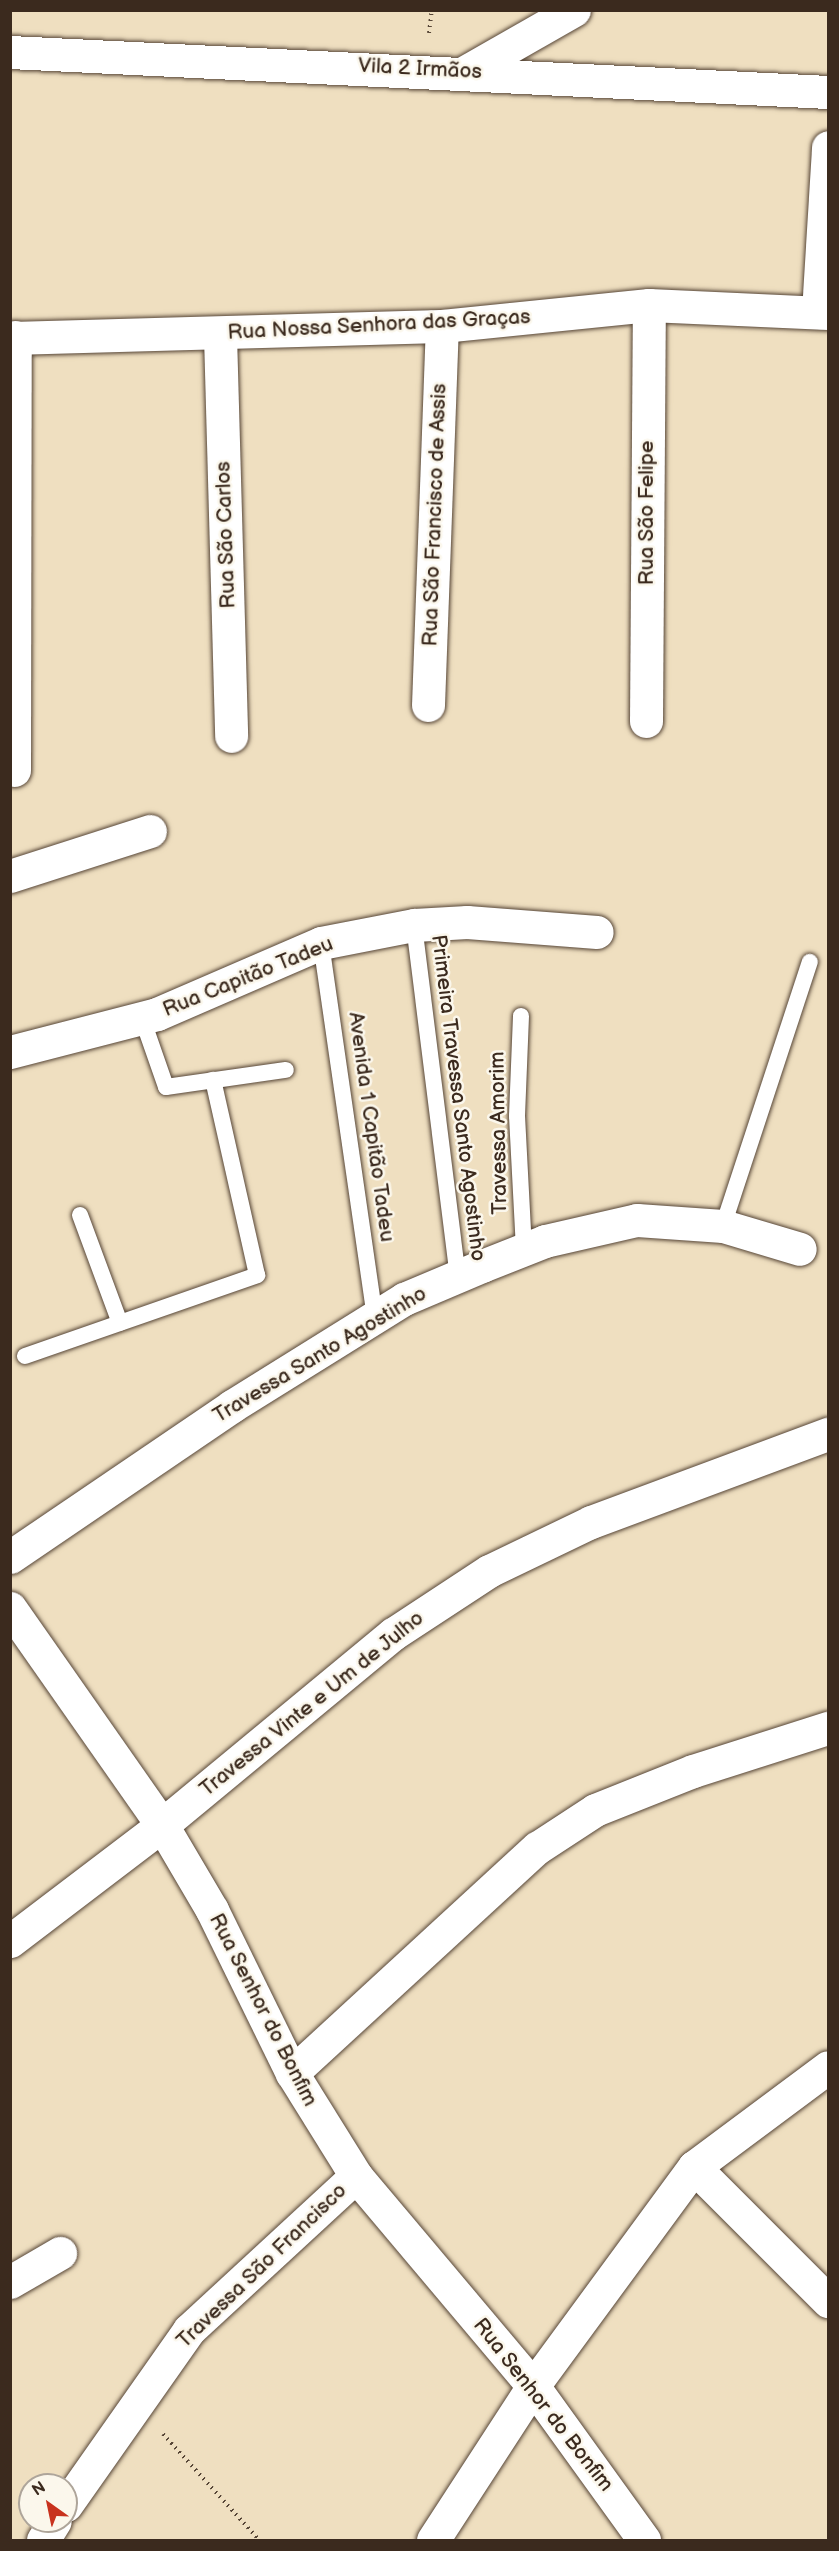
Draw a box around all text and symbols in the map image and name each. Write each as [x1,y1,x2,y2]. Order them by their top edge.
street label: Vila 2 Irmãos [358,53,482,85]
street label: Rua Nossa Senhora das Graças [227,304,531,346]
street label: Rua São Francisco de Assis [418,383,452,647]
street label: Rua São Felipe [634,440,660,586]
street label: Rua São Carlos [211,461,241,609]
street label: Rua Capitão Tadeu [159,931,337,1023]
street label: Primeira Travessa Santo Agostinho [425,933,491,1263]
street label: Avenida 1 Capitão Tadeu [342,1010,400,1244]
street label: Travessa Amorim [485,1051,513,1215]
street label: Travessa Santo Agostinho [209,1281,431,1429]
street label: Travessa Vinte e Um de Julho [194,1605,430,1803]
street label: Rua Senhor do Bonfim [203,1909,323,2111]
street label: Travessa São Francisco [172,2178,352,2354]
street label: Rua Senhor do Bonfim [467,2313,619,2497]
north arrow [18,2473,78,2533]
text: N [29,2478,49,2500]

